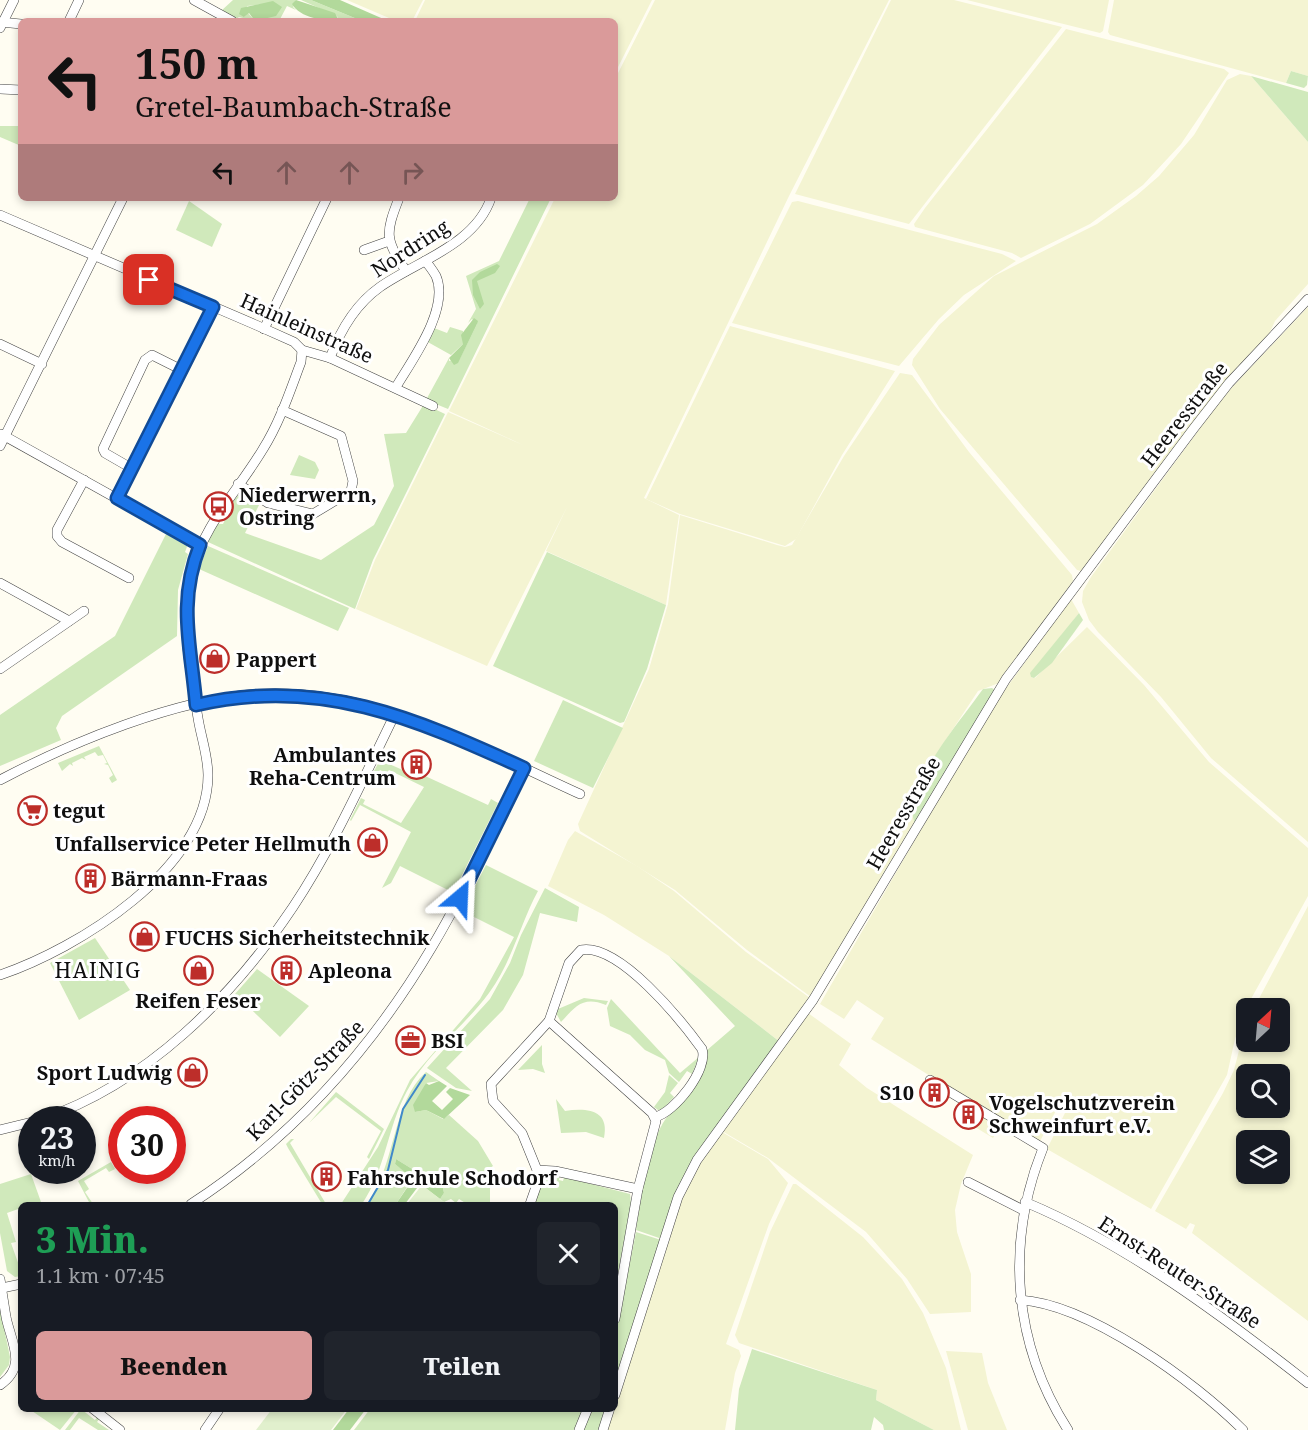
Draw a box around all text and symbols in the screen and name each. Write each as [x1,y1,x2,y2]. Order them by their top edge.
text: 150 m [135,34,259,91]
icon: left [36,42,114,120]
text: Gretel-Baumbach-Straße [135,88,452,125]
icon: left [207,156,240,189]
icon: ahead [270,156,303,189]
icon: ahead [333,156,366,189]
icon: right [396,156,429,189]
street label: Nordring [366,213,454,283]
pin [123,254,174,305]
icon: arrive [132,263,165,296]
street label: Hainleinstraße [236,287,378,369]
street label: Heeresstraße [1134,356,1234,472]
place label: Niederwerrn, Ostring [239,481,377,531]
bus stop icon: Niederwerrn, Ostring [202,490,234,522]
shop icon: Pappert [199,643,231,675]
place label: Pappert [236,646,317,673]
place label: Ambulantes Reha-Centrum [249,741,396,791]
building icon: Ambulantes Reha-Centrum [401,749,433,781]
street label: Heeresstraße [860,752,946,874]
supermarket icon: tegut [16,794,48,826]
place label: tegut [53,797,105,824]
shop icon: Unfallservice Peter Hellmuth [356,827,388,859]
place label: Unfallservice Peter Hellmuth [55,830,351,857]
building icon: Bärmann-Fraas [74,862,106,894]
place label: Bärmann-Fraas [111,865,268,892]
position arrow [428,866,492,930]
shop icon: FUCHS Sicherheitstechnik [128,921,160,953]
place label: FUCHS Sicherheitstechnik [165,924,430,951]
shop icon: Reifen Feser [182,954,214,986]
building icon: Apleona [271,954,303,986]
district label: HAINIG [55,956,141,984]
place label: Apleona [308,957,392,984]
place label: Reifen Feser [135,987,261,1014]
north arrow [1236,998,1290,1052]
map controls [1236,998,1290,1184]
street label: Karl-Götz-Straße [240,1014,370,1146]
office icon: BSI [394,1024,426,1056]
place label: BSI [431,1027,464,1054]
shop icon: Sport Ludwig [177,1056,209,1088]
place label: Sport Ludwig [37,1059,173,1086]
button: search [1236,1064,1290,1118]
building icon: S10 [919,1076,951,1108]
place label: S10 [880,1079,914,1106]
place label: Vogelschutzverein Schweinfurt e.V. [989,1089,1175,1139]
building icon: Vogelschutzverein Schweinfurt e.V. [952,1098,984,1130]
speed limit sign: 30 [108,1106,186,1184]
text: 23 [40,1117,74,1158]
button: layers [1236,1130,1290,1184]
text: km/h [39,1150,75,1170]
building icon: Fahrschule Schodorf [310,1161,342,1193]
place label: Fahrschule Schodorf [347,1164,558,1191]
street label: Ernst-Reuter-Straße [1093,1209,1267,1335]
text: 3 Min. [36,1215,149,1264]
button: close [537,1222,600,1285]
text: 1.1 km · 07:45 [36,1262,165,1289]
button: Beenden [36,1331,312,1400]
button: Teilen [324,1331,600,1400]

